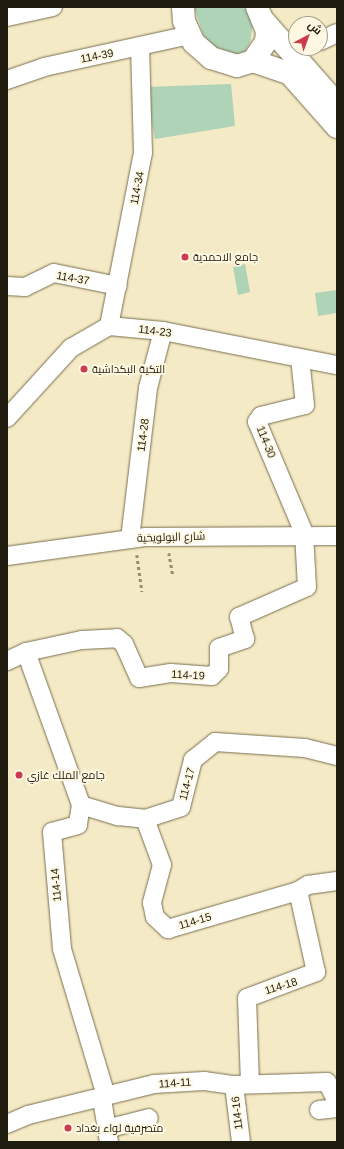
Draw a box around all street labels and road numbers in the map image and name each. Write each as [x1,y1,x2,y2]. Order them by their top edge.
street label: 114-39 [79,46,115,66]
street label: 114-34 [127,170,147,206]
street label: 114-37 [55,269,91,287]
street label: 114-23 [138,322,172,340]
street label: 114-28 [134,418,152,452]
street label: 114-30 [254,424,278,460]
street label: شارع البولويخية [137,529,205,545]
street label: 114-19 [171,668,205,682]
street label: 114-17 [176,766,198,802]
street label: 114-14 [48,868,64,902]
street label: 114-15 [177,910,213,932]
street label: 114-18 [263,975,299,997]
street label: 114-11 [158,1075,192,1091]
street label: 114-16 [229,1096,245,1130]

